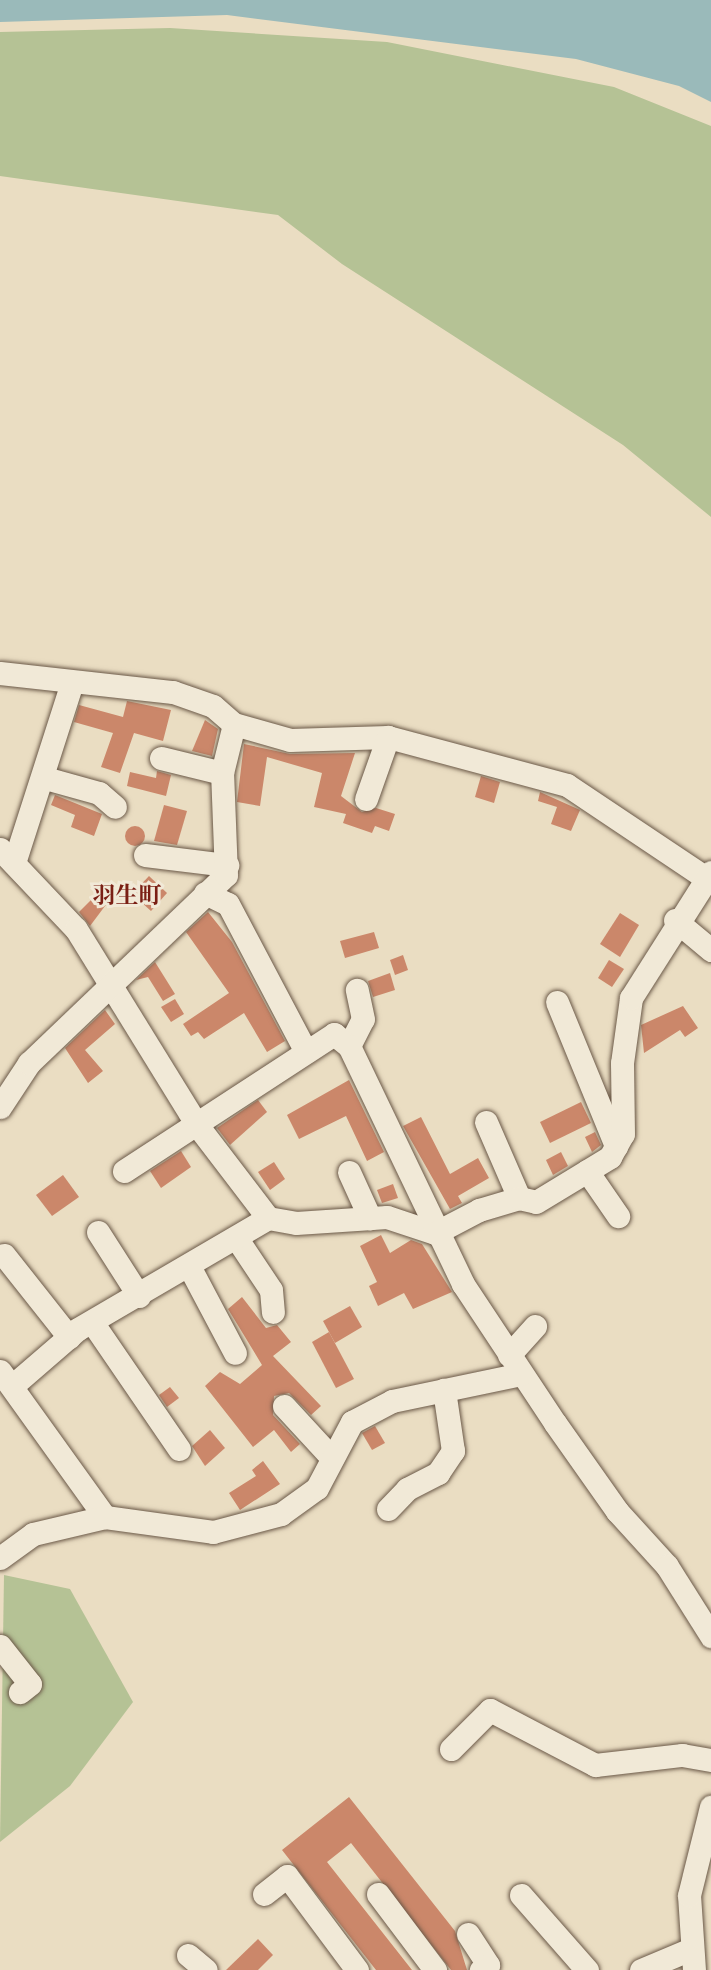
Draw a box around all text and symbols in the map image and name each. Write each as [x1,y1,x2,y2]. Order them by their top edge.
district label: 羽生町 [93,883,161,911]

